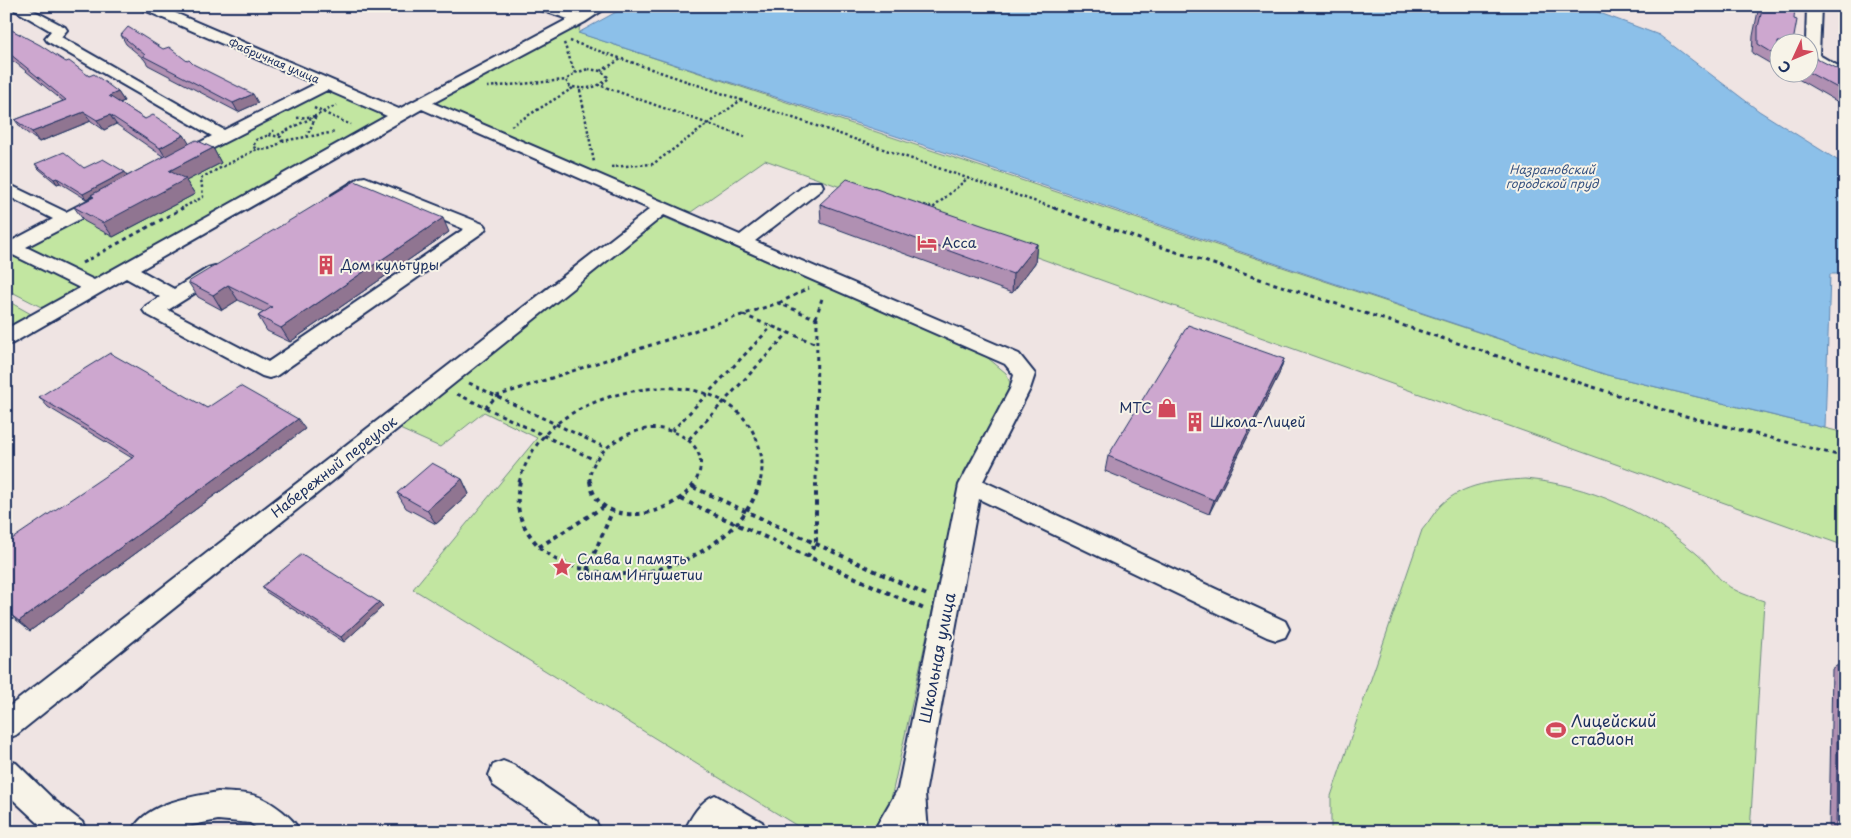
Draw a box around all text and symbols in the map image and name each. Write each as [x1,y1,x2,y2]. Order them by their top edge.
north arrow [1768,32,1818,82]
street label: Фабричная улица [226,34,322,87]
text: С [1773,56,1795,78]
water label: Назрановский городской пруд [1506,160,1599,192]
hotel icon: Асса [916,232,938,254]
place label: Асса [942,232,977,253]
building icon: Дом культуры [315,254,337,276]
place label: Дом культуры [340,254,439,275]
place label: МТС [1119,397,1152,418]
shop icon: МТС [1156,397,1178,419]
street label: Набережный переулок [266,410,402,522]
building icon: Школа-Лицей [1184,411,1206,433]
place label: Школа-Лицей [1210,411,1306,432]
place label: Слава и память сынам Ингушетии [577,548,703,585]
place icon: Слава и память сынам Ингушетии [551,556,573,578]
street label: Школьная улица [912,590,960,725]
place label: Лицейский стадион [1571,708,1657,750]
sports icon: Лицейский стадион [1545,719,1567,741]

